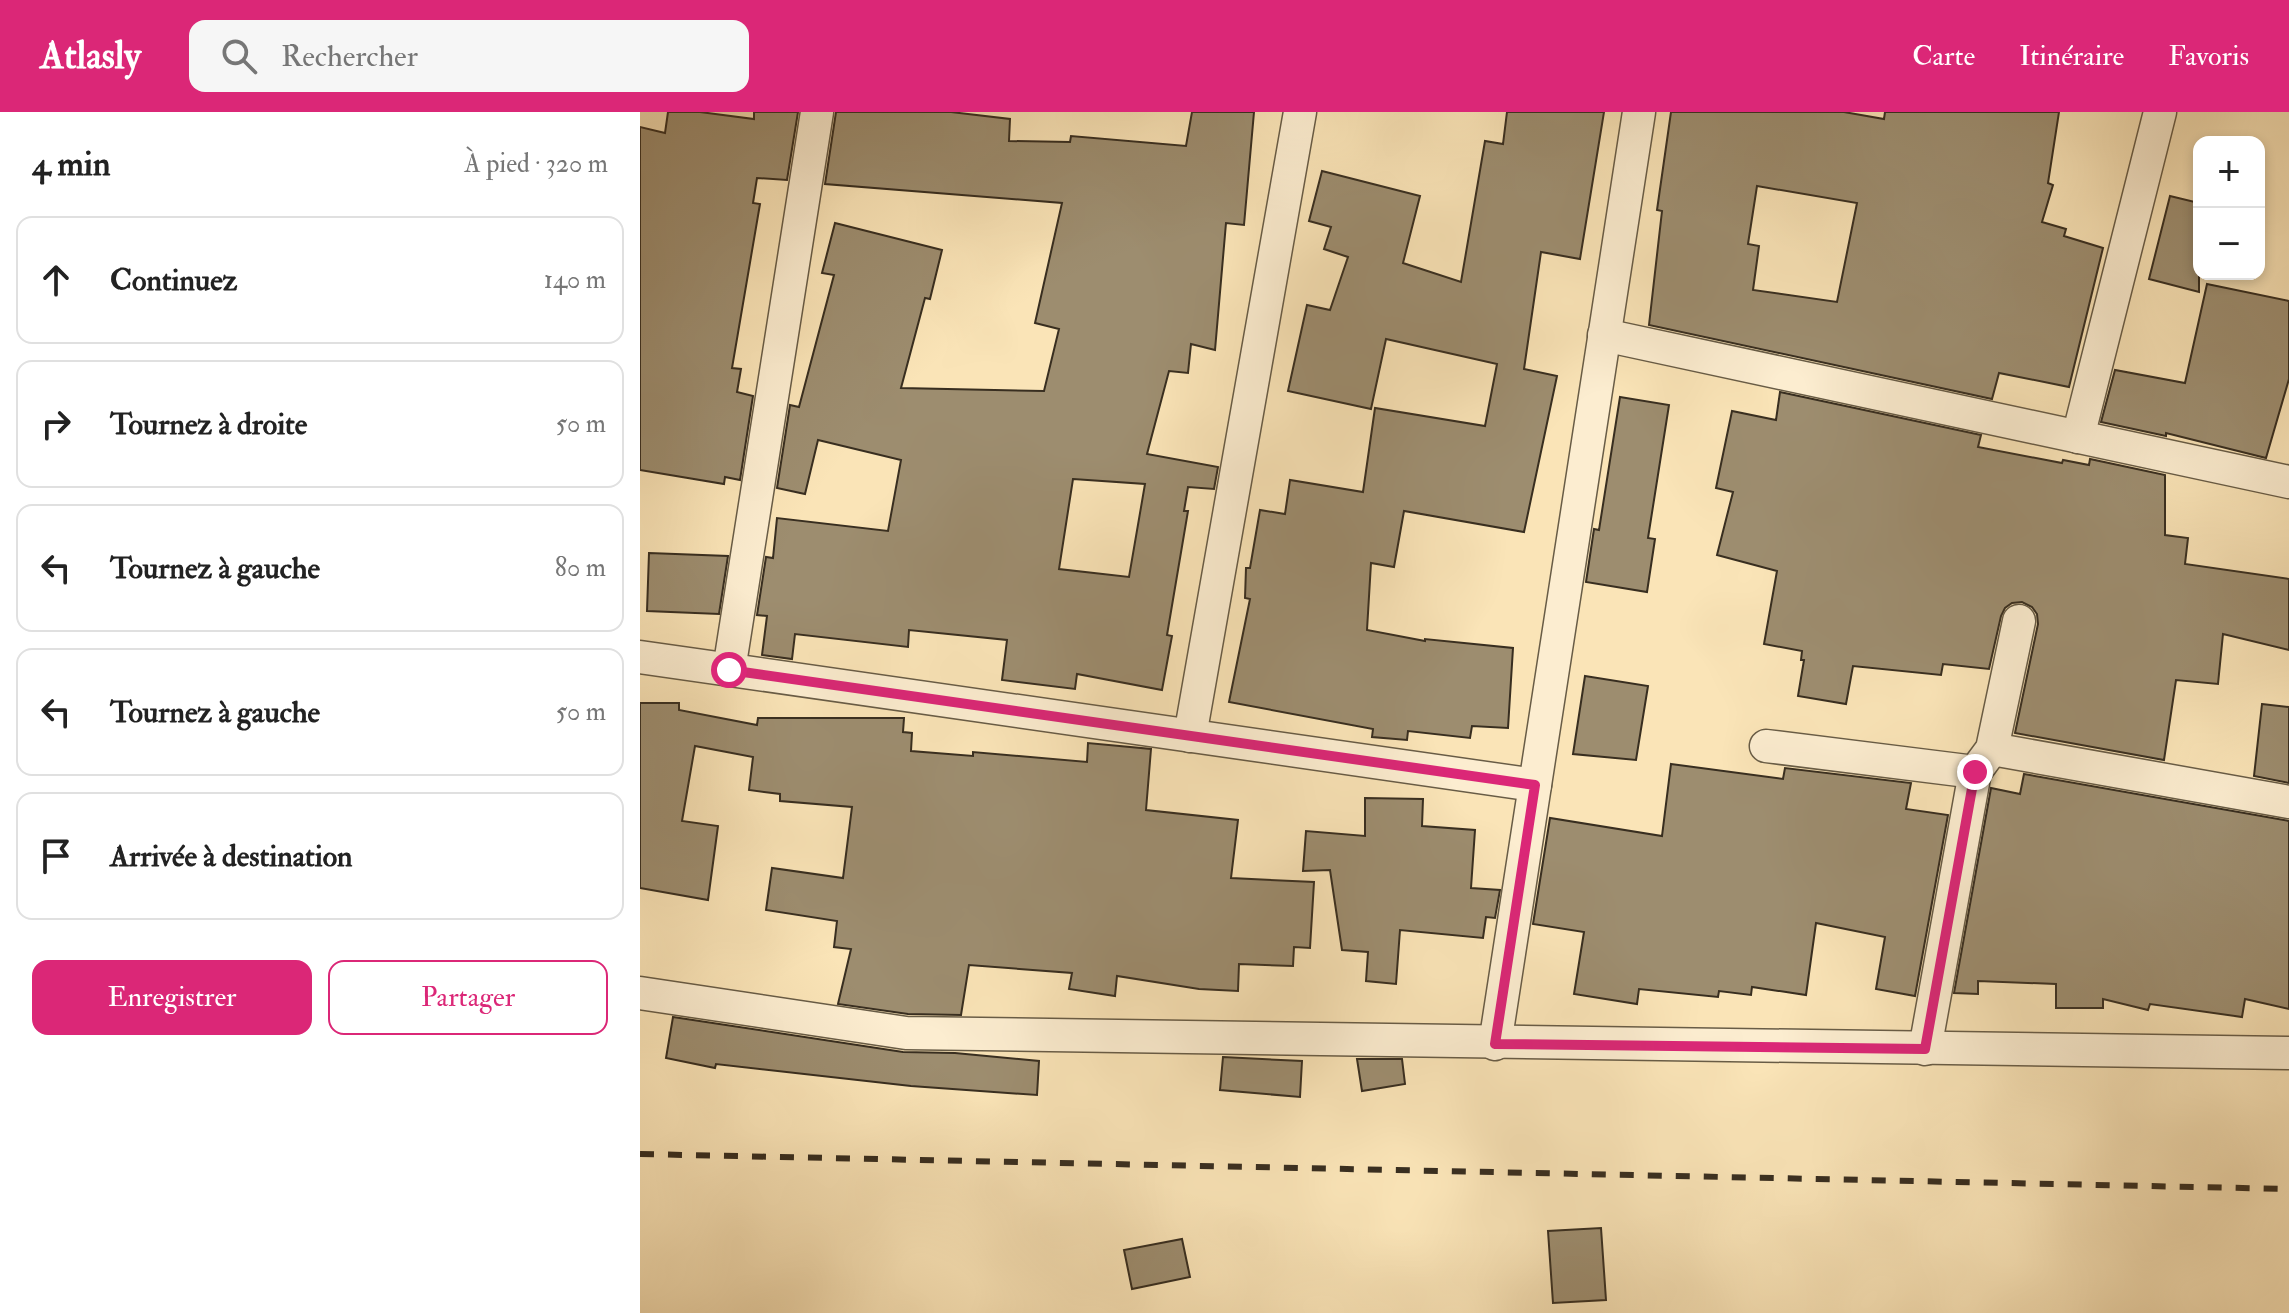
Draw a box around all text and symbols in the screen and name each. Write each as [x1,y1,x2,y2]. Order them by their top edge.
search box [189,20,749,92]
text: Atlasly [40,32,141,80]
icon: search [217,34,261,78]
text: Rechercher [281,38,418,75]
text: Carte [1912,39,1975,74]
text: Itinéraire [2019,39,2124,74]
text: Favoris [2168,39,2249,74]
map controls [2193,136,2265,280]
button: + [2193,136,2265,208]
text: 4 min [32,143,110,186]
text: À pied · 320 m [464,148,608,180]
button: − [2193,208,2265,280]
icon: ahead [34,258,78,302]
text: Continuez [110,262,237,299]
text: 140 m [544,264,606,296]
icon: right [34,402,78,446]
text: Tournez à droite [110,406,307,443]
text: 50 m [556,408,606,440]
icon: left [34,546,78,590]
text: Tournez à gauche [110,550,320,587]
text: 80 m [555,552,606,584]
route start [711,652,747,688]
icon: left [34,690,78,734]
text: Tournez à gauche [110,694,320,731]
text: 50 m [556,696,606,728]
route end [1957,754,1993,790]
icon: arrive [34,834,78,878]
text: Arrivée à destination [110,838,353,875]
button: Enregistrer [32,960,312,1035]
button: Partager [328,960,608,1035]

